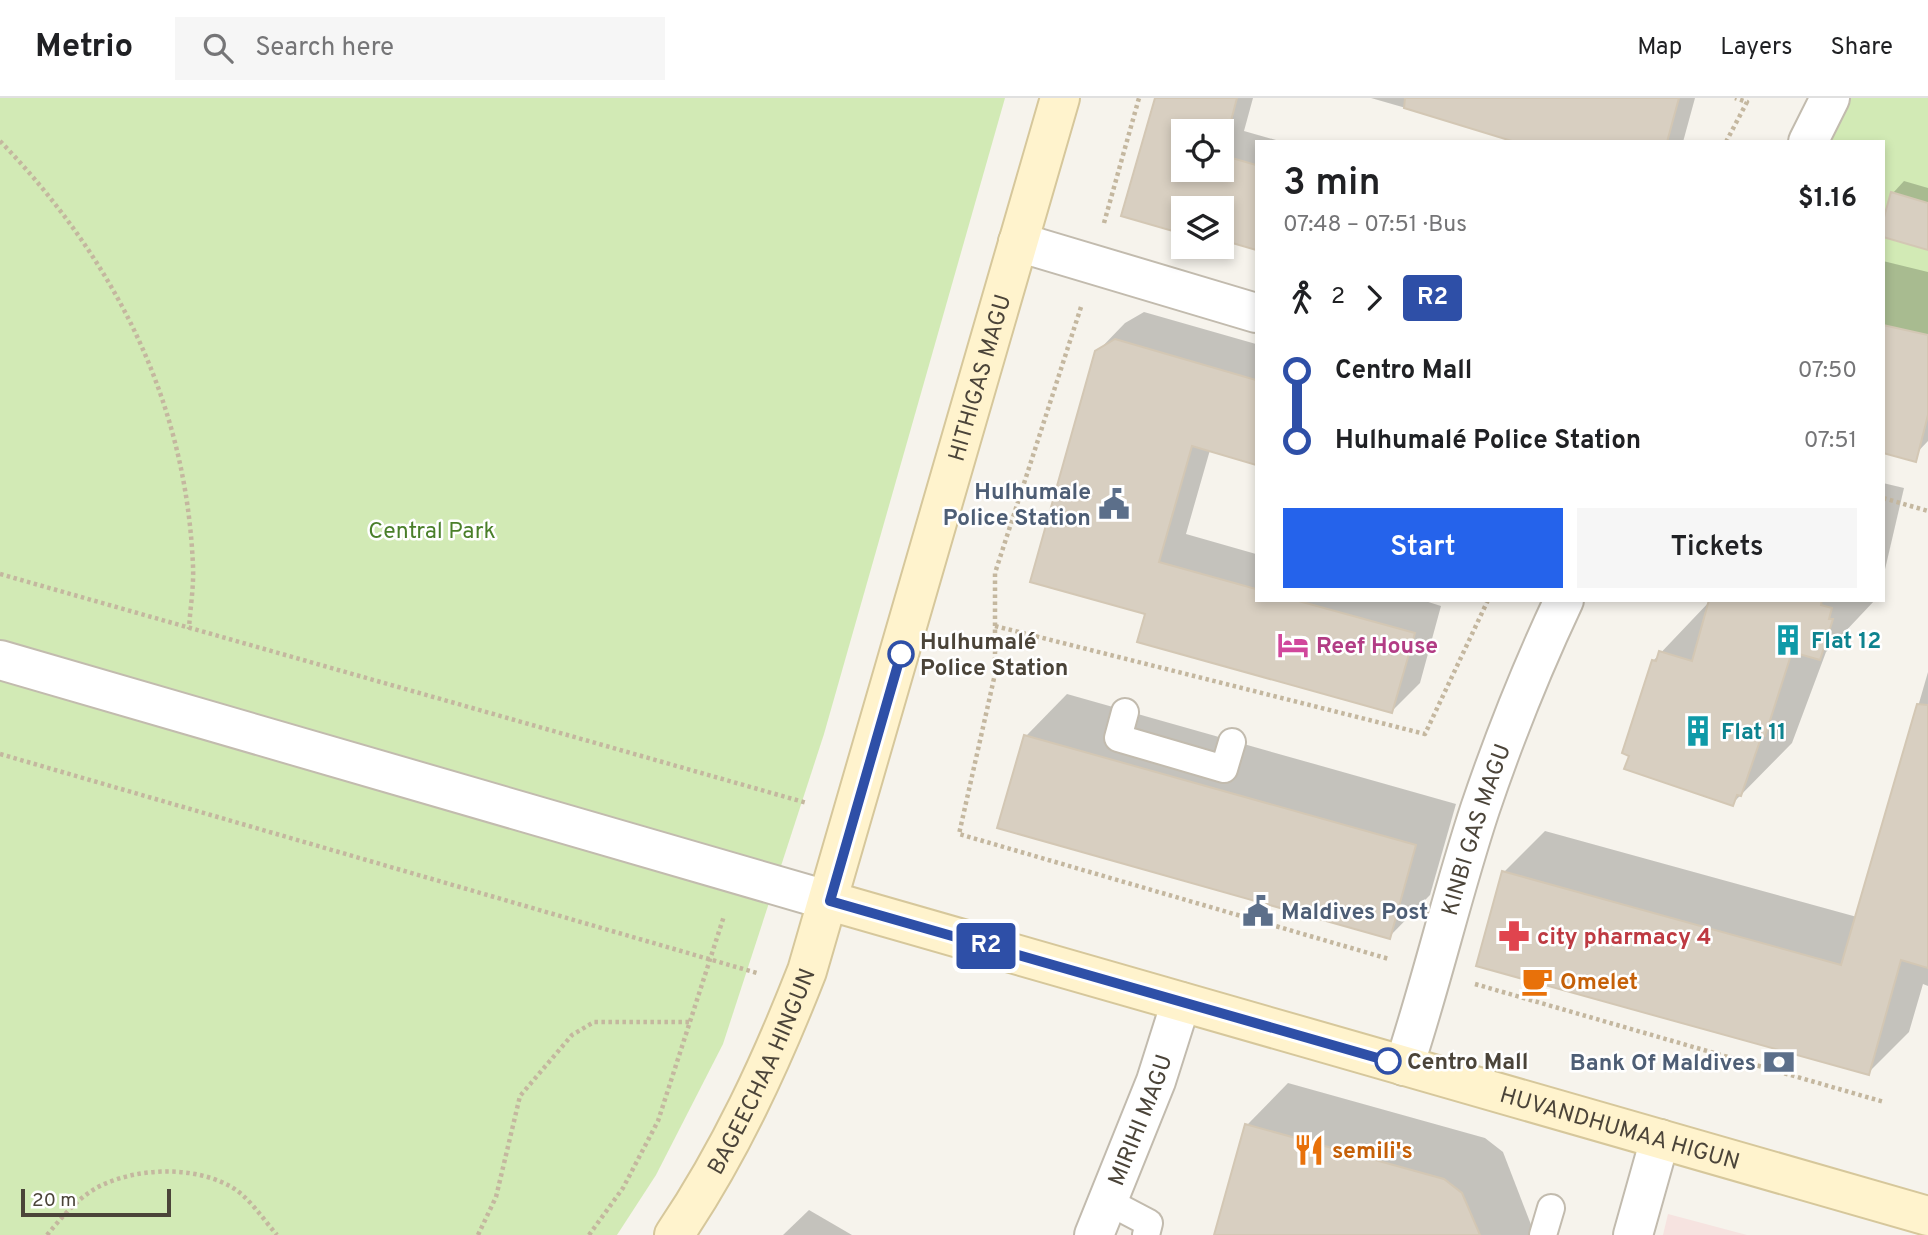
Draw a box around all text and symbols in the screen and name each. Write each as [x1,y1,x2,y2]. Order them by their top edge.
search box [175,17,665,80]
text: Metrio [35,27,133,69]
icon: search [199,29,237,67]
text: Search here [255,32,394,65]
text: Map [1637,33,1682,63]
text: Layers [1720,33,1792,63]
text: Share [1830,33,1893,63]
map controls [1171,119,1234,259]
button: locate [1171,119,1234,182]
text: 3 min [1283,160,1381,209]
text: $1.16 [1798,183,1857,216]
button: layers [1171,196,1234,259]
text: 07:48 – 07:51 · Bus [1283,211,1467,240]
icon: walk [1283,279,1321,317]
icon: forward [1355,279,1393,317]
text: 2 [1331,283,1345,312]
text: R2 [1417,283,1448,313]
street label: HITHIGAS MAGU [943,292,1019,465]
text: Centro Mall [1335,355,1472,388]
text: 07:50 [1798,357,1857,386]
text: Hulhumalé Police Station [1335,425,1641,458]
text: 07:51 [1804,427,1857,456]
place label: Hulhumale Police Station [943,479,1091,534]
public building icon: Hulhumale Police Station [1097,487,1131,521]
button: Start [1283,508,1563,588]
button: Tickets [1577,508,1857,588]
park label: Central Park [368,518,496,547]
building icon: Flat 12 [1771,623,1805,657]
hotel icon: Reef House [1276,628,1310,662]
place label: Flat 12 [1811,628,1881,657]
place label: Hulhumalé Police Station [920,629,1068,684]
place label: Reef House [1316,633,1438,662]
marker: Hulhumalé Police Station [888,641,914,667]
building icon: Flat 11 [1681,714,1715,748]
place label: Flat 11 [1721,719,1787,748]
street label: KINBI GAS MAGU [1437,740,1519,919]
public building icon: Maldives Post [1241,894,1275,928]
place label: Maldives Post [1281,899,1428,928]
pharmacy icon: city pharmacy 4 [1497,919,1531,953]
line badge: R2 [954,923,1018,969]
place label: city pharmacy 4 [1537,924,1712,953]
text: R2 [970,931,1002,961]
cafe icon: Omelet [1520,964,1554,998]
street label: BAGEECHAA HINGUN [703,965,824,1181]
place label: Omelet [1560,969,1638,998]
bank icon: Bank Of Maldives [1762,1045,1796,1079]
marker: Centro Mall [1375,1048,1401,1074]
place label: Centro Mall [1407,1049,1529,1078]
place label: Bank Of Maldives [1570,1050,1756,1079]
street label: MIRIHI MAGU [1103,1051,1180,1191]
street label: HUVANDHUMAA HIGUN [1496,1082,1743,1178]
restaurant icon: semili's [1292,1133,1326,1167]
place label: semili's [1332,1138,1413,1167]
scale bar [21,1186,172,1218]
text: 20 m [32,1189,76,1213]

